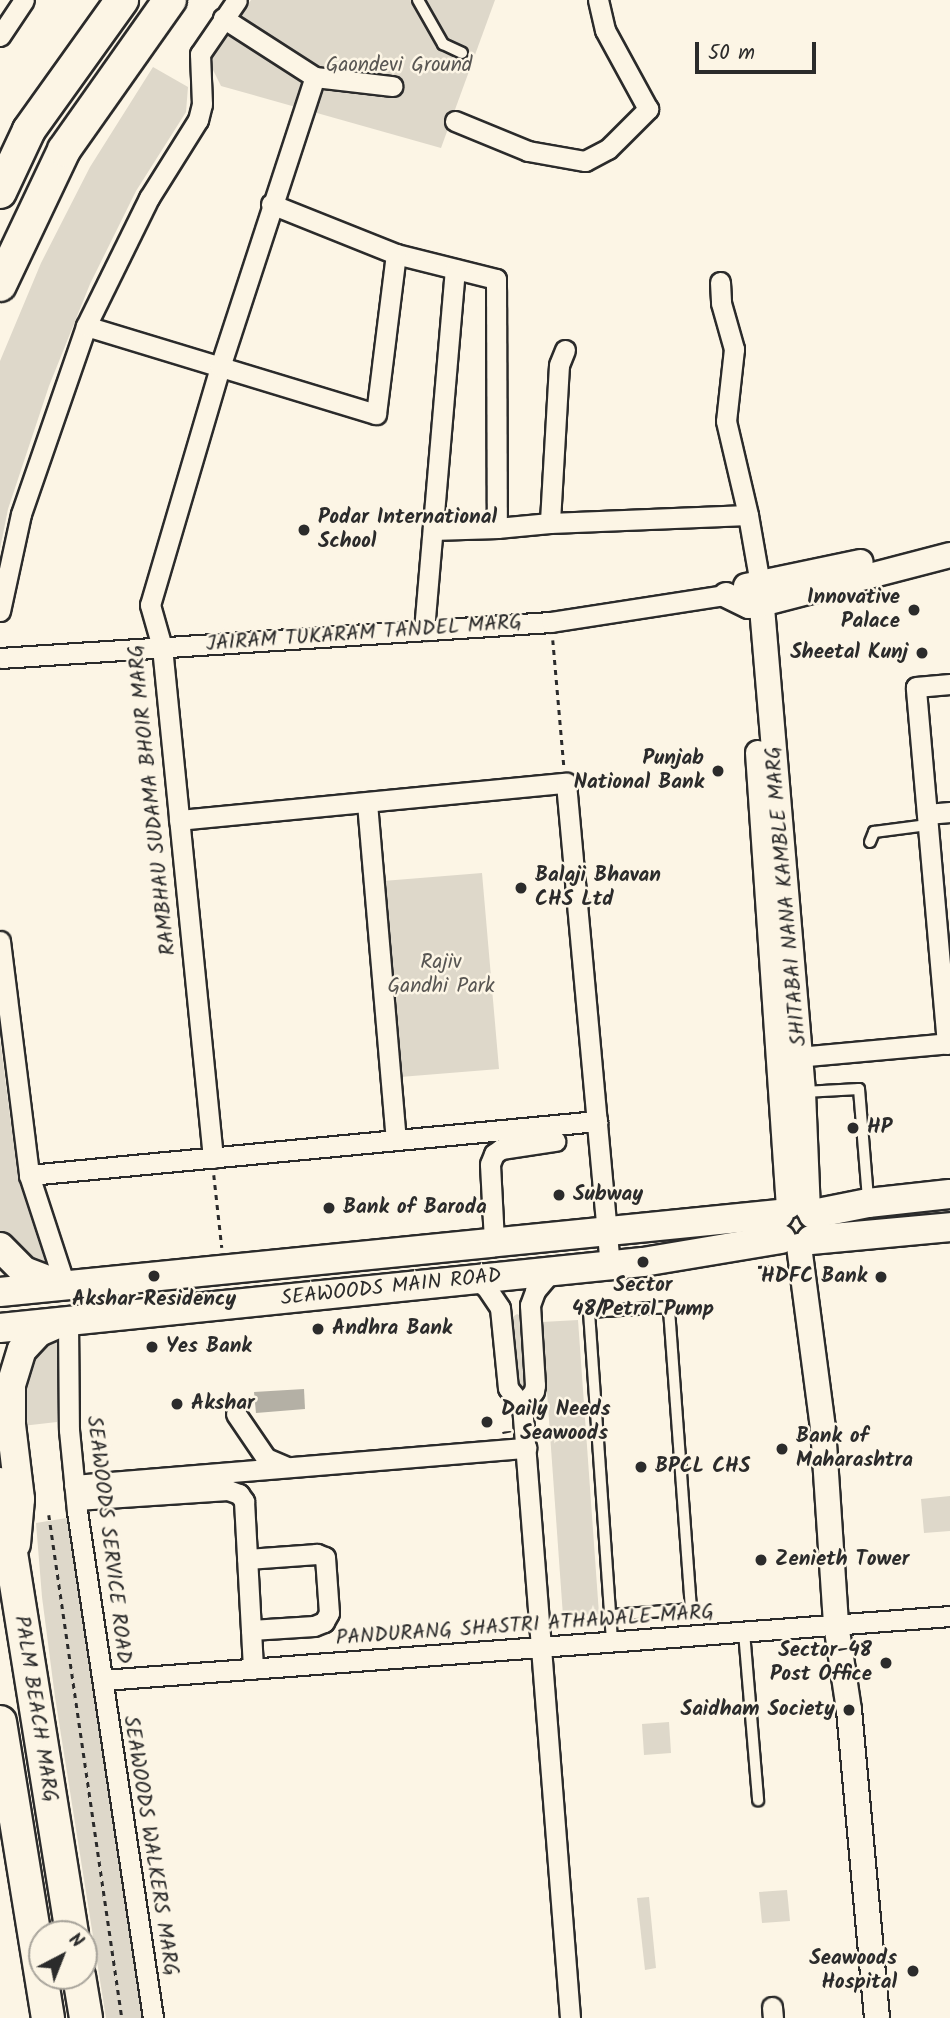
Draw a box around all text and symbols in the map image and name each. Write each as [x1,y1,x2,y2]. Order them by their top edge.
scale bar [698,28,819,72]
text: 50 m [708,37,755,70]
park label: Gaondevi Ground [326,53,472,79]
place label: Podar International School [318,505,497,555]
marker: Podar International School [296,522,312,538]
place label: Innovative Palace [807,585,900,635]
marker: Innovative Palace [906,602,922,618]
street label: JAIRAM TUKARAM TANDEL MARG [205,610,523,658]
place label: Sheetal Kunj [790,640,908,666]
street label: RAMBHAU SUDAMA BHOIR MARG [124,643,182,957]
marker: Sheetal Kunj [914,645,930,661]
street label: SHITABAI NANA KAMBLE MARG [761,745,813,1047]
place label: Punjab National Bank [574,746,704,796]
marker: Punjab National Bank [710,763,726,779]
place label: Balaji Bhavan CHS Ltd [535,863,661,913]
marker: Balaji Bhavan CHS Ltd [513,880,529,896]
park label: Rajiv Gandhi Park [387,950,495,1000]
place label: HP [867,1115,892,1141]
marker: HP [845,1120,861,1136]
place label: Subway [573,1182,643,1208]
marker: Subway [551,1187,567,1203]
place label: Bank of Baroda [343,1195,487,1221]
marker: Bank of Baroda [321,1200,337,1216]
marker: Sector 48/Petrol Pump [635,1254,651,1270]
street label: SEAWOODS MAIN ROAD [280,1264,502,1312]
place label: HDFC Bank [761,1264,867,1290]
marker: Akshar Residency [146,1268,162,1284]
marker: HDFC Bank [873,1269,889,1285]
place label: Sector 48/Petrol Pump [572,1273,714,1323]
place label: Akshar Residency [72,1287,236,1313]
place label: Andhra Bank [332,1316,452,1342]
marker: Andhra Bank [310,1321,326,1337]
place label: Yes Bank [166,1334,252,1360]
marker: Yes Bank [144,1339,160,1355]
place label: Akshar [191,1391,255,1417]
marker: Akshar [169,1396,185,1412]
place label: Daily Needs - Seawoods [501,1397,611,1447]
marker: Daily Needs - Seawoods [479,1414,495,1430]
street label: SEAWOODS SERVICE ROAD [80,1415,136,1665]
place label: Bank of Maharashtra [796,1424,913,1474]
marker: Bank of Maharashtra [774,1441,790,1457]
place label: BPCL CHS [655,1454,750,1480]
marker: BPCL CHS [633,1459,649,1475]
place label: Zenieth Tower [775,1547,909,1573]
marker: Zenieth Tower [753,1552,769,1568]
street label: PANDURANG SHASTRI ATHAWALE MARG [335,1600,715,1652]
street label: PALM BEACH MARG [8,1614,62,1804]
place label: Sector-48 Post Office [770,1638,872,1688]
marker: Sector-48 Post Office [878,1655,894,1671]
place label: Saidham Society [681,1697,835,1723]
marker: Saidham Society [841,1702,857,1718]
street label: SEAWOODS WALKERS MARG [117,1714,183,1978]
north arrow [28,1920,98,1990]
text: N [61,1926,90,1956]
place label: Seawoods Hospital [809,1946,897,1996]
marker: Seawoods Hospital [903,1961,923,1981]

